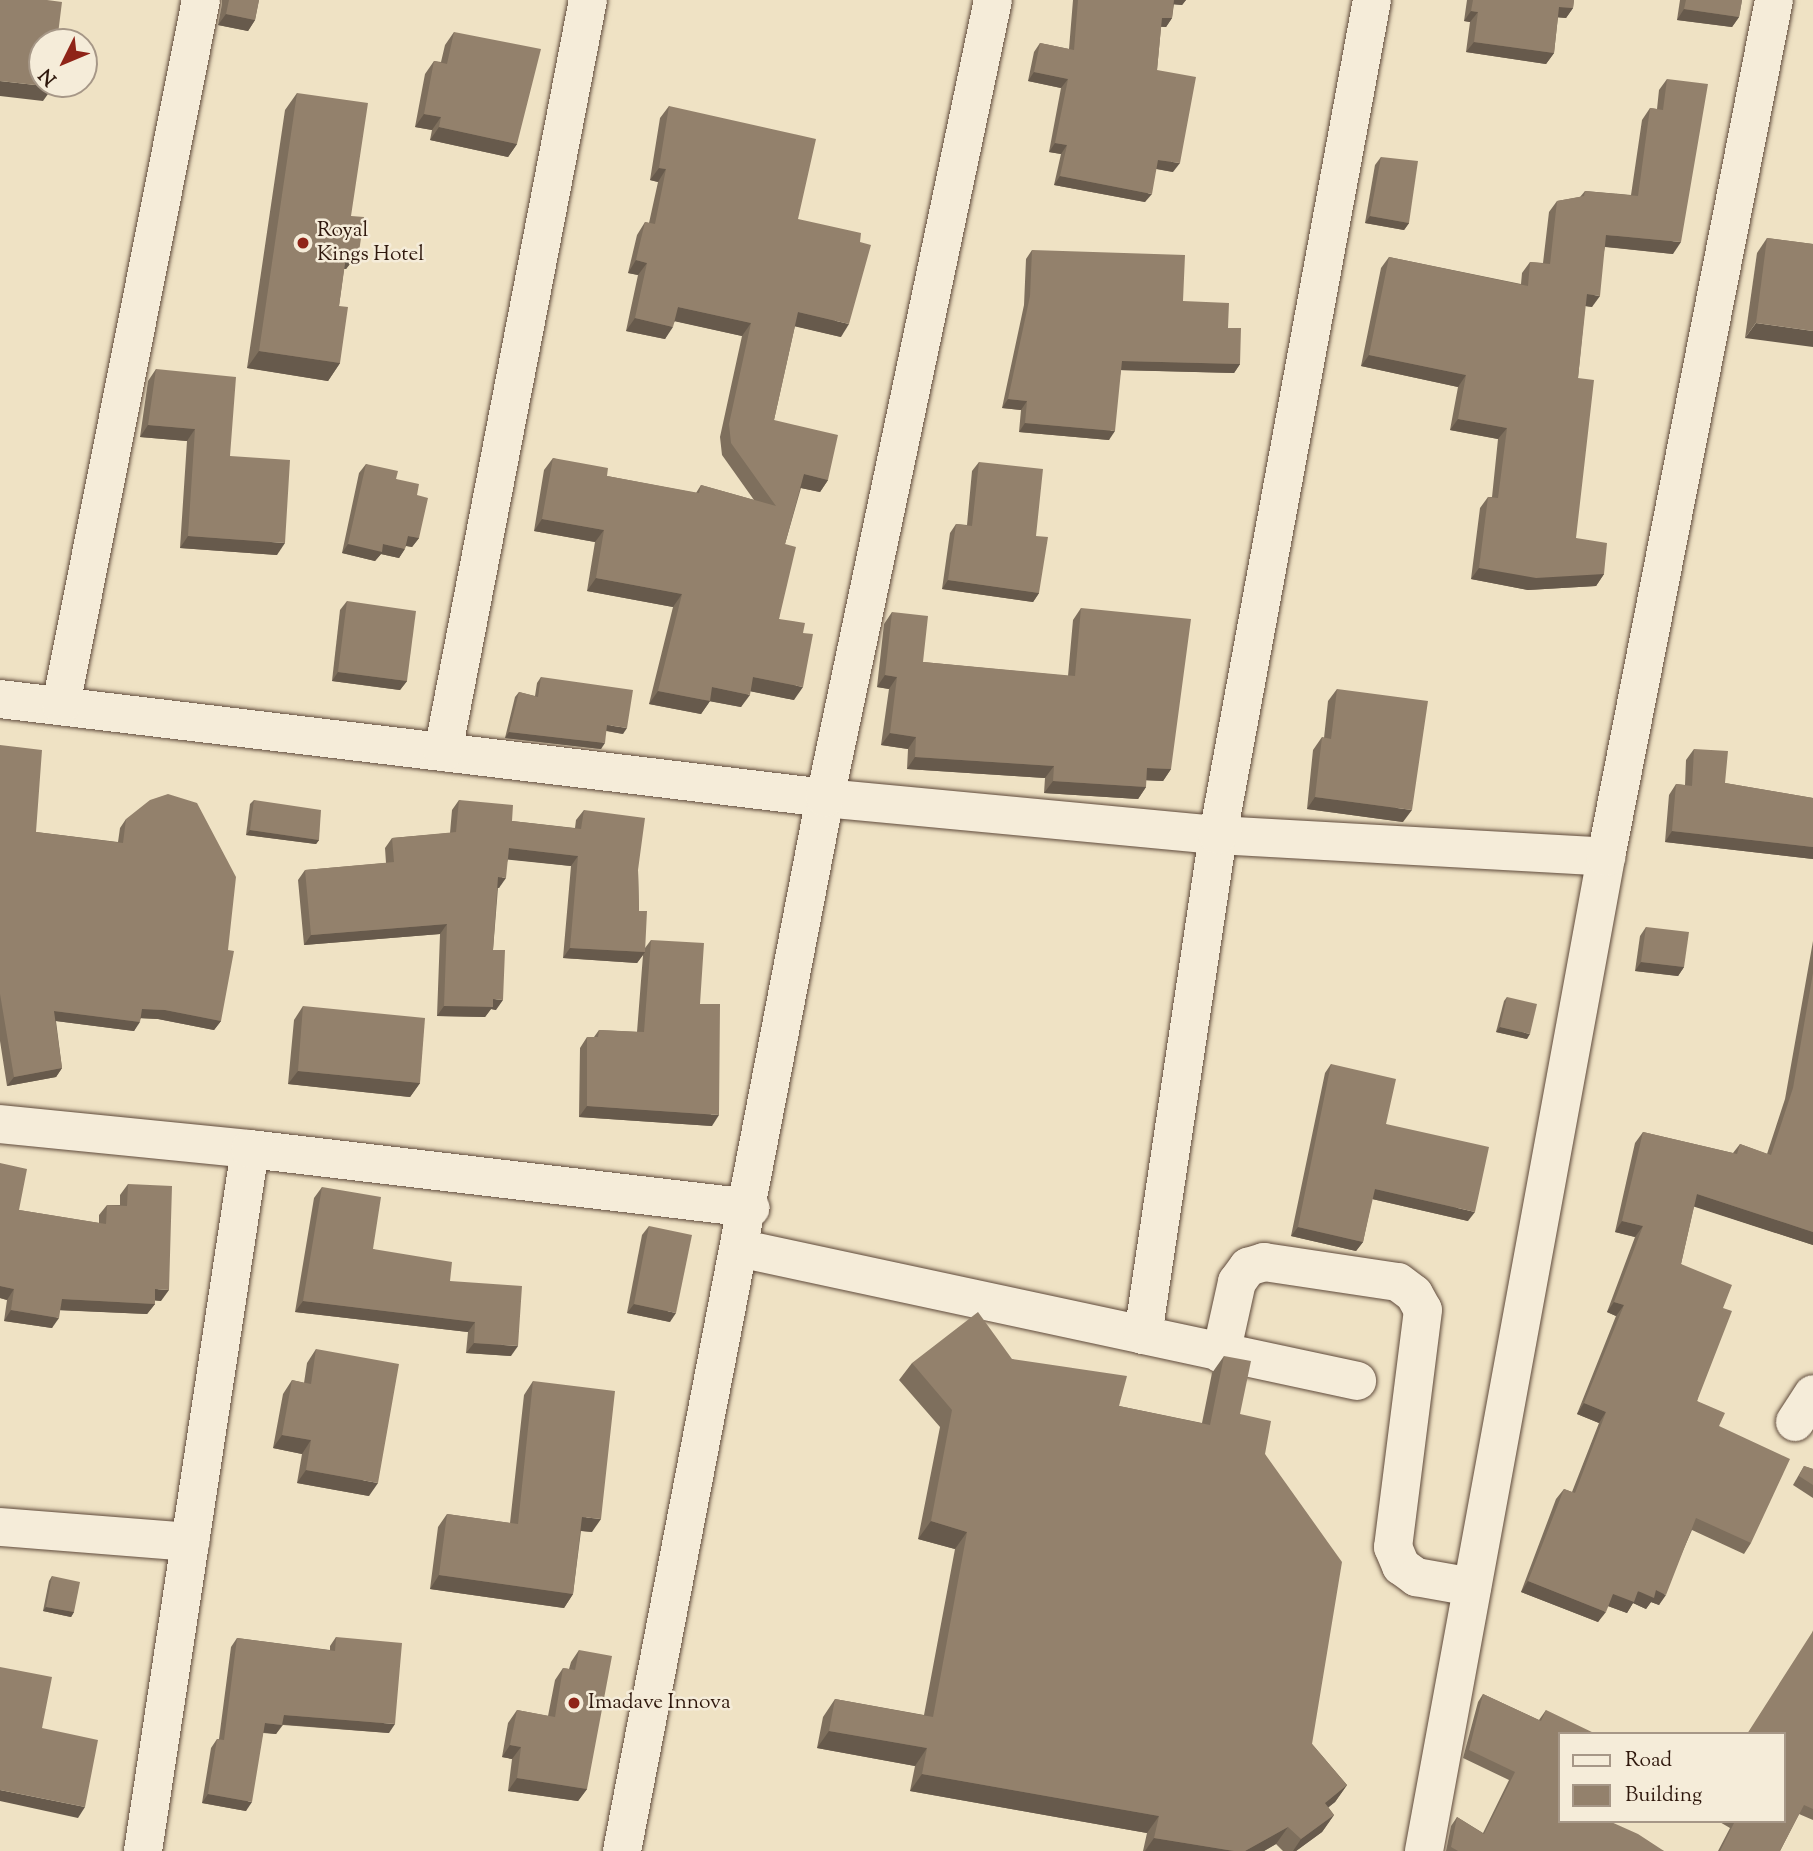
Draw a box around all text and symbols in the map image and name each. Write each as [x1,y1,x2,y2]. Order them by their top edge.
north arrow [28,28,98,98]
text: N [34,62,64,91]
place label: Royal Kings Hotel [317,218,424,268]
marker: Royal Kings Hotel [295,235,311,251]
place label: Imadave Innova [588,1690,731,1716]
marker: Imadave Innova [566,1695,582,1711]
legend [1558,1732,1785,1823]
text: Road [1625,1746,1672,1776]
text: Building [1625,1781,1702,1811]

